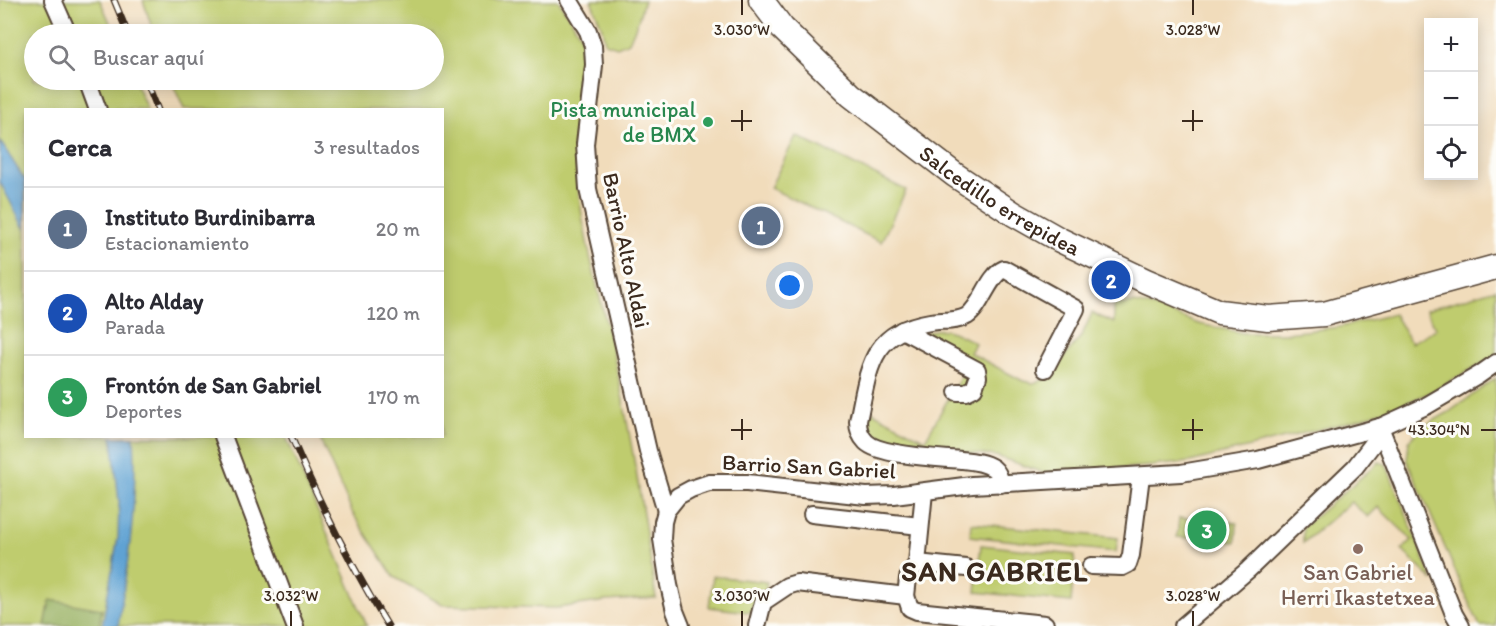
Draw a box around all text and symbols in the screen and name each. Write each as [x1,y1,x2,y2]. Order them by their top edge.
map controls [1424,18,1478,180]
button: + [1424,18,1478,72]
text: 3.030°W [714,21,770,39]
text: 3.028°W [1166,21,1220,39]
search box [24,24,444,90]
icon: search [45,41,78,74]
text: Buscar aquí [93,44,204,71]
button: − [1424,72,1478,126]
place label: Pista municipal de BMX [550,96,696,148]
marker: Pista municipal de BMX [701,115,715,129]
button: locate [1424,126,1478,180]
text: Cerca [48,131,112,163]
text: 3 resultados [314,135,420,159]
street label: Salcedillo errepidea [914,140,1085,262]
street label: Barrio Alto Aldai [597,170,656,330]
text: Instituto Burdinibarra [105,204,315,231]
pin: 1 [742,204,780,248]
text: 1 [63,217,72,241]
text: 20 m [376,217,420,241]
text: Estacionamiento [105,231,249,255]
pin: 2 [1092,258,1130,302]
your location [775,271,804,300]
text: Alto Alday [105,288,203,315]
text: 2 [62,301,73,325]
text: 120 m [367,301,420,325]
text: Parada [105,315,165,339]
text: Frontón de San Gabriel [105,372,321,399]
text: 3 [62,385,73,409]
text: 170 m [367,385,420,409]
text: Deportes [105,399,182,423]
text: 43.304°N [1408,421,1470,439]
street label: Barrio San Gabriel [722,448,896,485]
pin: 3 [1188,508,1226,552]
marker: San Gabriel Herri Ikastetxea [1351,542,1365,556]
district label: SAN GABRIEL [901,554,1089,588]
place label: San Gabriel Herri Ikastetxea [1281,559,1436,611]
text: 3.032°W [264,587,318,605]
text: 3.030°W [714,587,770,605]
text: 3.028°W [1166,587,1220,605]

